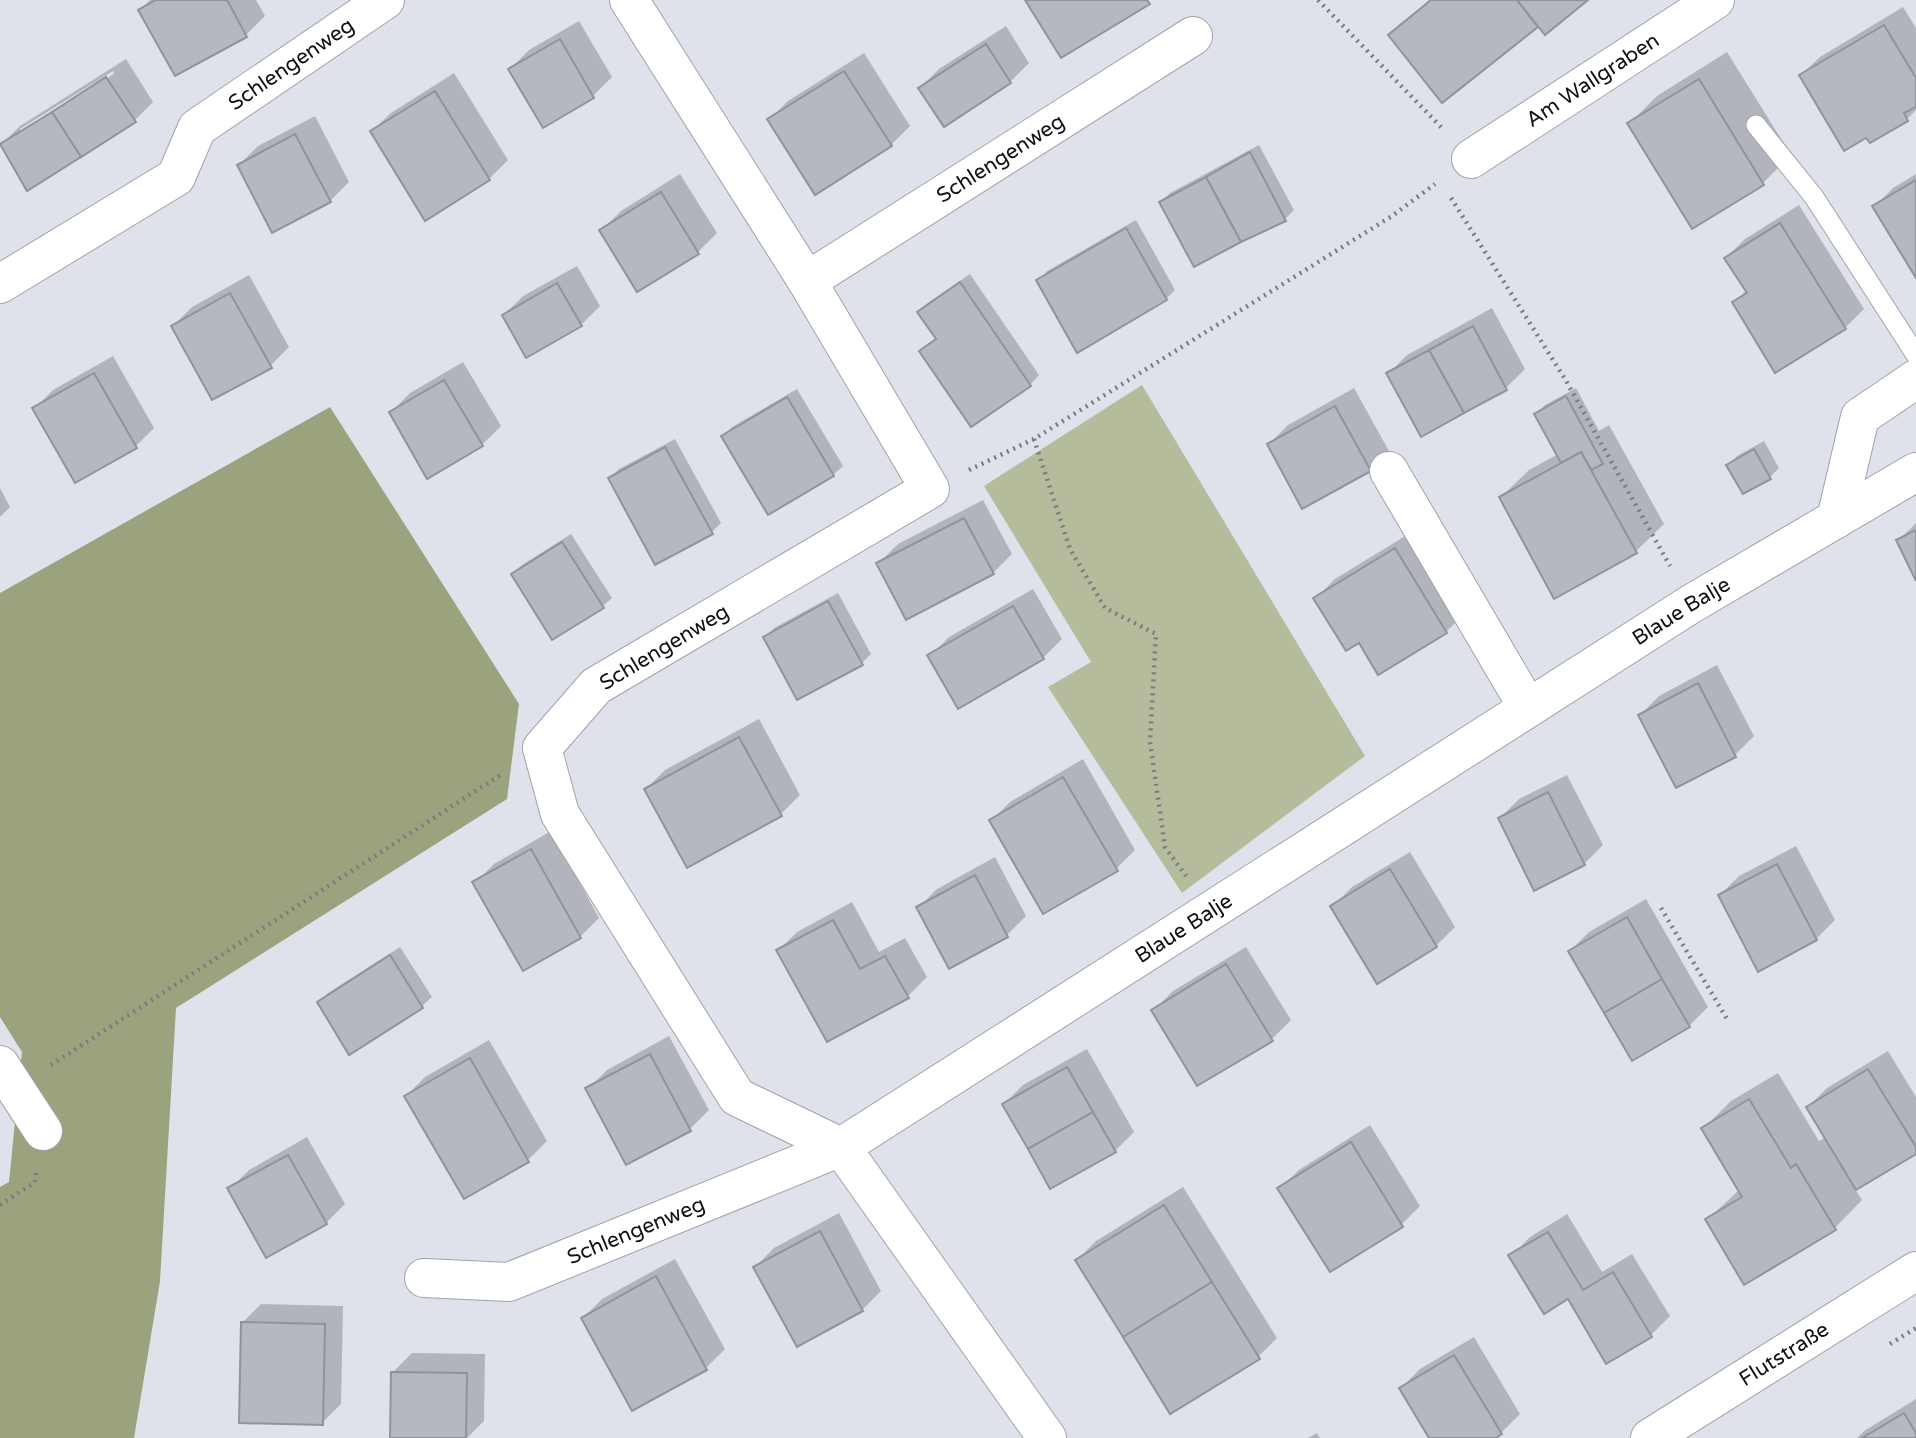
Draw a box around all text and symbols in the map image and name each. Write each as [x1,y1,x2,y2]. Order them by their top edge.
street label: Schlengenweg [224,13,359,116]
street label: Am Wallgraben [1521,28,1664,133]
street label: Schlengenweg [932,109,1069,208]
street label: Blaue Balje [1628,572,1735,651]
street label: Schlengenweg [595,599,733,696]
street label: Blaue Balje [1131,888,1237,969]
street label: Schlengenweg [564,1192,708,1270]
street label: Flutstraße [1735,1317,1834,1392]

